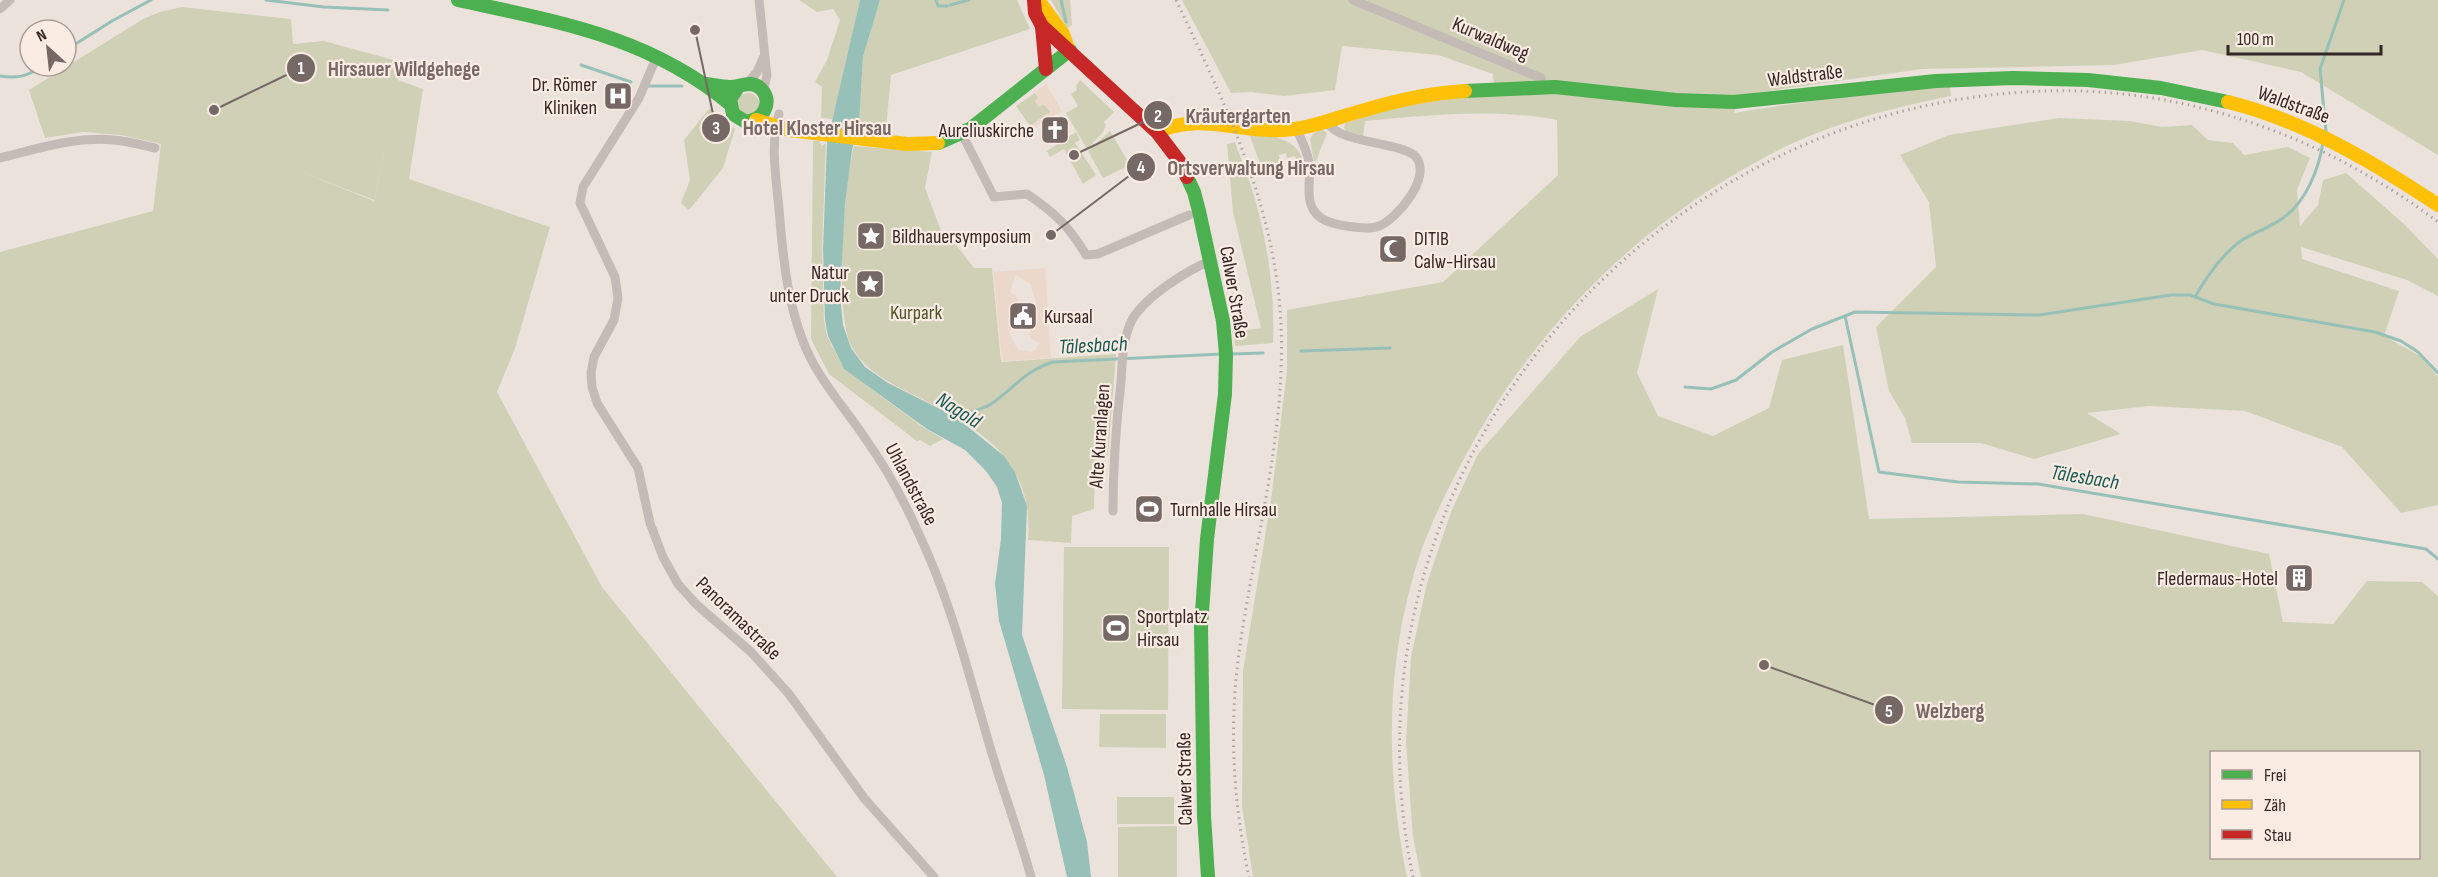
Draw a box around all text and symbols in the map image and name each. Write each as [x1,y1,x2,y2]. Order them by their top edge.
street label: Kurwaldweg [1449,12,1533,66]
north arrow [18,18,78,78]
scale bar [2228,18,2381,56]
text: N [34,26,50,46]
text: 100 m [2237,29,2274,50]
callout: Hirsauer Wildgehege [286,49,492,88]
text: Hirsauer Wildgehege [328,57,480,82]
text: 1 [297,58,305,79]
street label: Waldstraße [1766,60,1844,92]
place label: Dr. Römer Kliniken [532,73,597,120]
hospital icon: Dr. Römer Kliniken [602,80,634,112]
street label: Waldstraße [2254,81,2333,129]
callout: Kräutergarten [1143,96,1302,135]
text: Kräutergarten [1185,104,1291,129]
text: 2 [1154,106,1162,127]
callout: Hotel Kloster Hirsau [701,108,904,147]
church icon: Aureliuskirche [1039,114,1071,146]
text: Hotel Kloster Hirsau [743,116,891,141]
text: 3 [712,118,720,139]
place label: Aureliuskirche [938,119,1034,143]
callout: Ortsverwaltung Hirsau [1126,148,1347,187]
text: Ortsverwaltung Hirsau [1167,156,1335,181]
text: 4 [1137,157,1146,178]
place icon: Bildhauersymposium [855,220,887,252]
place label: Bildhauersymposium [892,225,1031,249]
place label: DITIB Calw-Hirsau [1414,227,1496,274]
mosque icon: DITIB Calw-Hirsau [1377,233,1409,265]
street label: Calwer Straße [1214,244,1254,340]
place label: Natur unter Druck [769,261,849,308]
place icon: Natur unter Druck [854,268,886,300]
public building icon: Kursaal [1007,300,1039,332]
park label: Kurpark [890,301,942,325]
place label: Kursaal [1044,305,1093,329]
water label: Tälesbach [1058,331,1128,360]
street label: Alte Kuranlagen [1084,383,1116,490]
water label: Nagold [932,387,987,435]
street label: Uhlandstraße [879,439,943,530]
water label: Tälesbach [2049,460,2121,495]
sports icon: Turnhalle Hirsau [1133,493,1165,525]
place label: Turnhalle Hirsau [1170,498,1277,522]
building icon: Fledermaus-Hotel [2283,562,2315,594]
place label: Fledermaus-Hotel [2157,567,2278,591]
street label: Panoramastraße [691,572,786,665]
place label: Sportplatz Hirsau [1137,605,1207,652]
sports icon: Sportplatz Hirsau [1100,612,1132,644]
callout: Welzberg [1874,691,1996,730]
text: Welzberg [1916,699,1984,724]
text: 5 [1885,701,1893,722]
street label: Calwer Straße [1172,732,1198,826]
legend [2210,751,2420,859]
text: Frei [2264,765,2286,786]
text: Zäh [2264,795,2286,816]
text: Stau [2264,825,2292,846]

